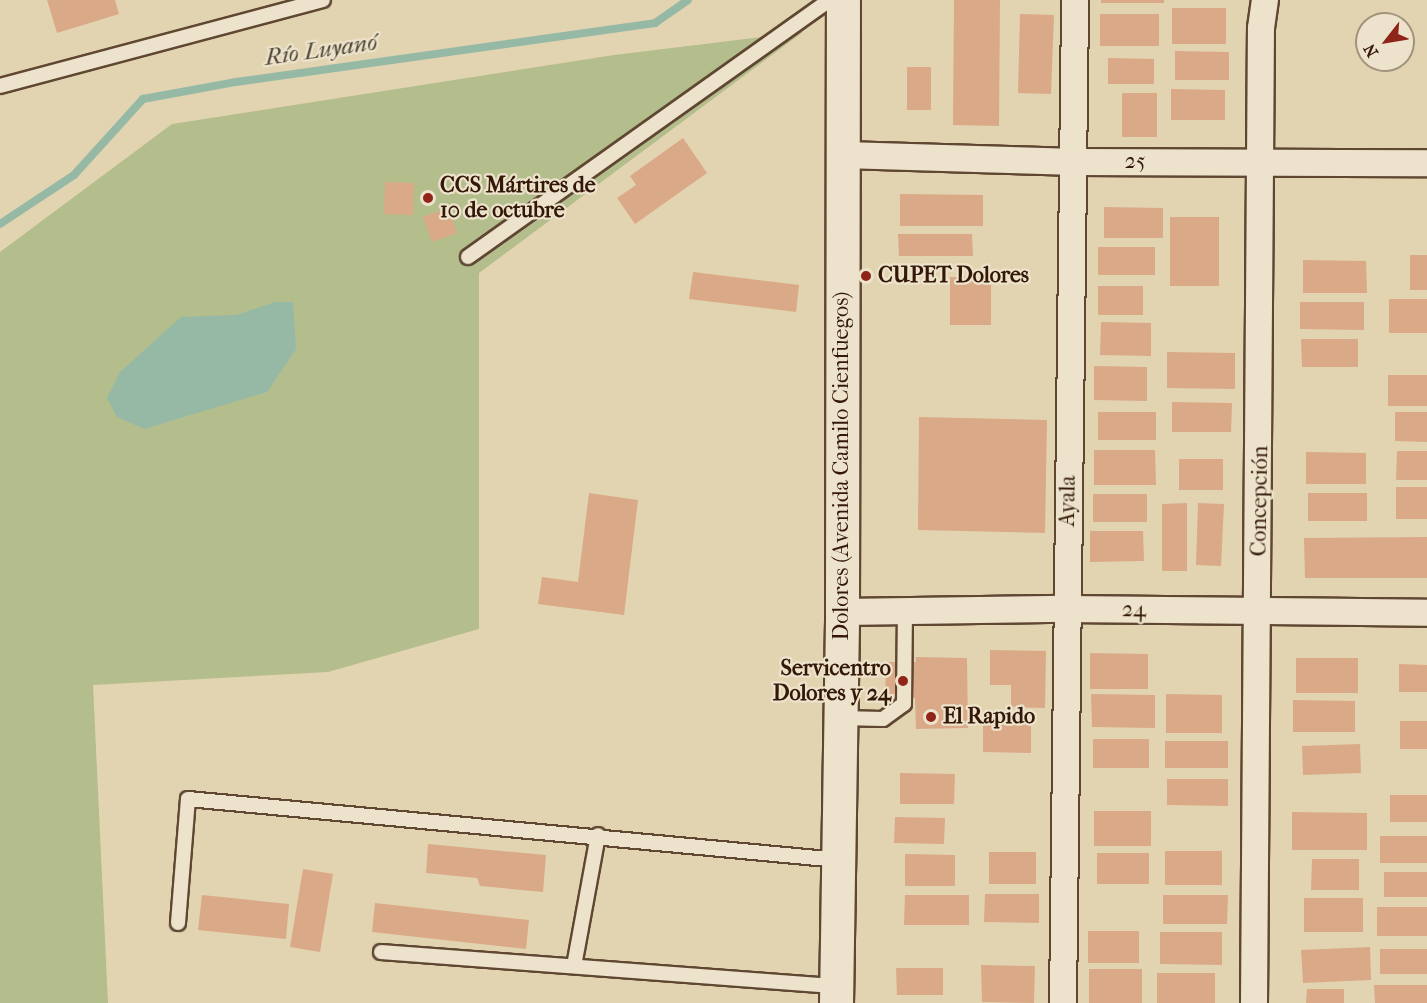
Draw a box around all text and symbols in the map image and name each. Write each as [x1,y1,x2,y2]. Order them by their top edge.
north arrow [1355,12,1415,72]
water label: Río Luyanó [263,28,379,72]
text: N [1360,40,1382,61]
street label: 25 [1125,149,1145,175]
place label: CCS Mártires de 10 de octubre [440,172,596,224]
marker: CCS Mártires de 10 de octubre [421,191,435,205]
place label: CUPET Dolores [878,263,1029,289]
marker: CUPET Dolores [859,269,873,283]
street label: Dolores (Avenida Camilo Cienfuegos) [829,292,855,640]
street label: Concepción [1246,445,1274,557]
street label: Ayala [1054,475,1082,527]
street label: 24 [1122,597,1146,623]
place label: Servicentro Dolores y 24 [773,655,891,706]
marker: Servicentro Dolores y 24 [896,674,910,688]
place label: El Rapido [943,704,1035,730]
marker: El Rapido [924,710,938,724]

